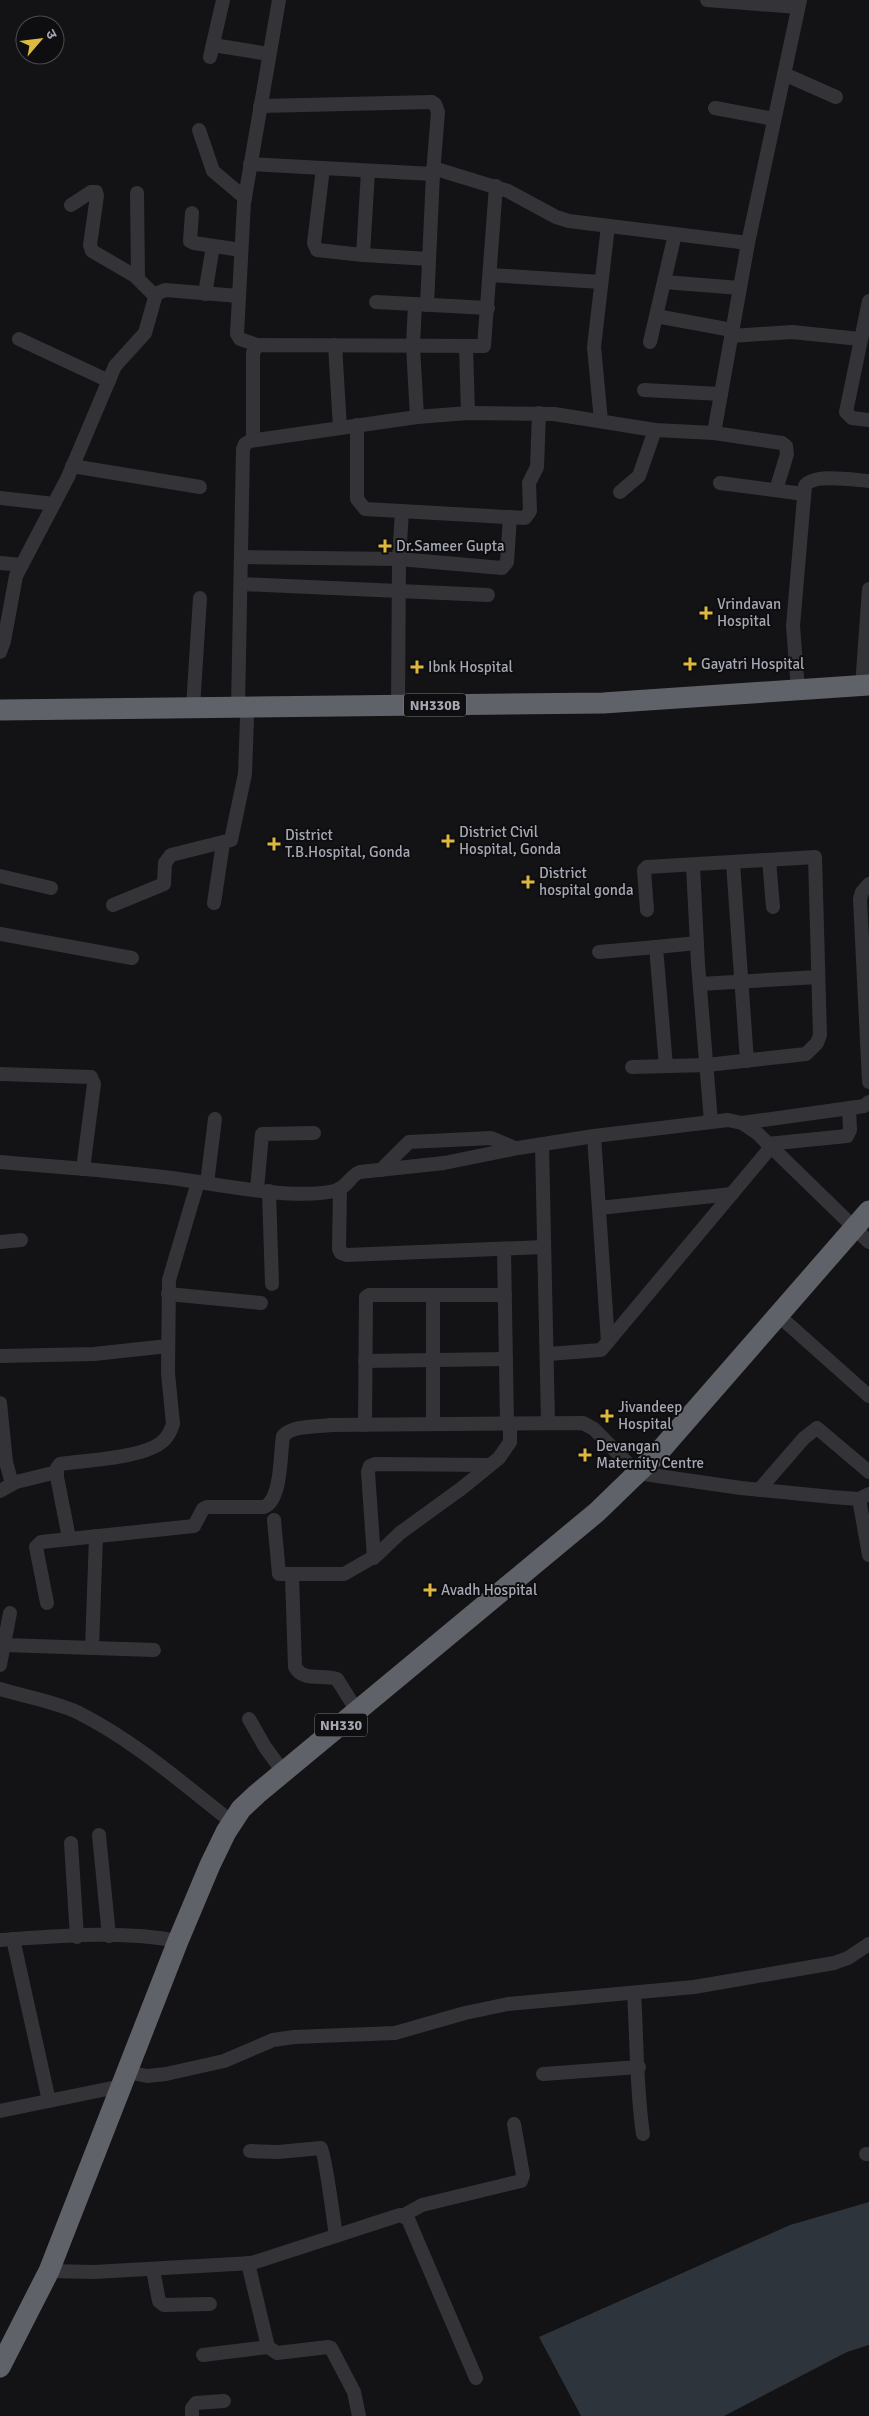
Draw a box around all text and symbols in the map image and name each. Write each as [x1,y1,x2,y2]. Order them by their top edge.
north arrow [15,15,65,65]
text: उ [42,27,61,42]
place label: Dr.Sameer Gupta [396,537,505,555]
marker: Dr.Sameer Gupta [378,539,392,553]
place label: Vrindavan Hospital [717,595,781,630]
marker: Vrindavan Hospital [699,606,713,620]
place label: Gayatri Hospital [701,655,804,673]
marker: Gayatri Hospital [683,657,697,671]
place label: Ibnk Hospital [428,658,513,676]
marker: Ibnk Hospital [410,660,424,674]
road number: NH330B [404,694,466,716]
place label: District Civil Hospital, Gonda [459,823,561,858]
place label: District T.B.Hospital, Gonda [285,826,410,861]
marker: District Civil Hospital, Gonda [441,834,455,848]
marker: District T.B.Hospital, Gonda [267,837,281,851]
place label: District hospital gonda [539,864,633,899]
marker: District hospital gonda [521,875,535,889]
place label: Jivandeep Hospital [618,1398,682,1433]
marker: Jivandeep Hospital [600,1409,614,1423]
place label: Devangan Maternity Centre [596,1437,704,1472]
marker: Devangan Maternity Centre [578,1448,592,1462]
place label: Avadh Hospital [441,1581,537,1599]
marker: Avadh Hospital [423,1583,437,1597]
road number: NH330 [315,1714,367,1736]

